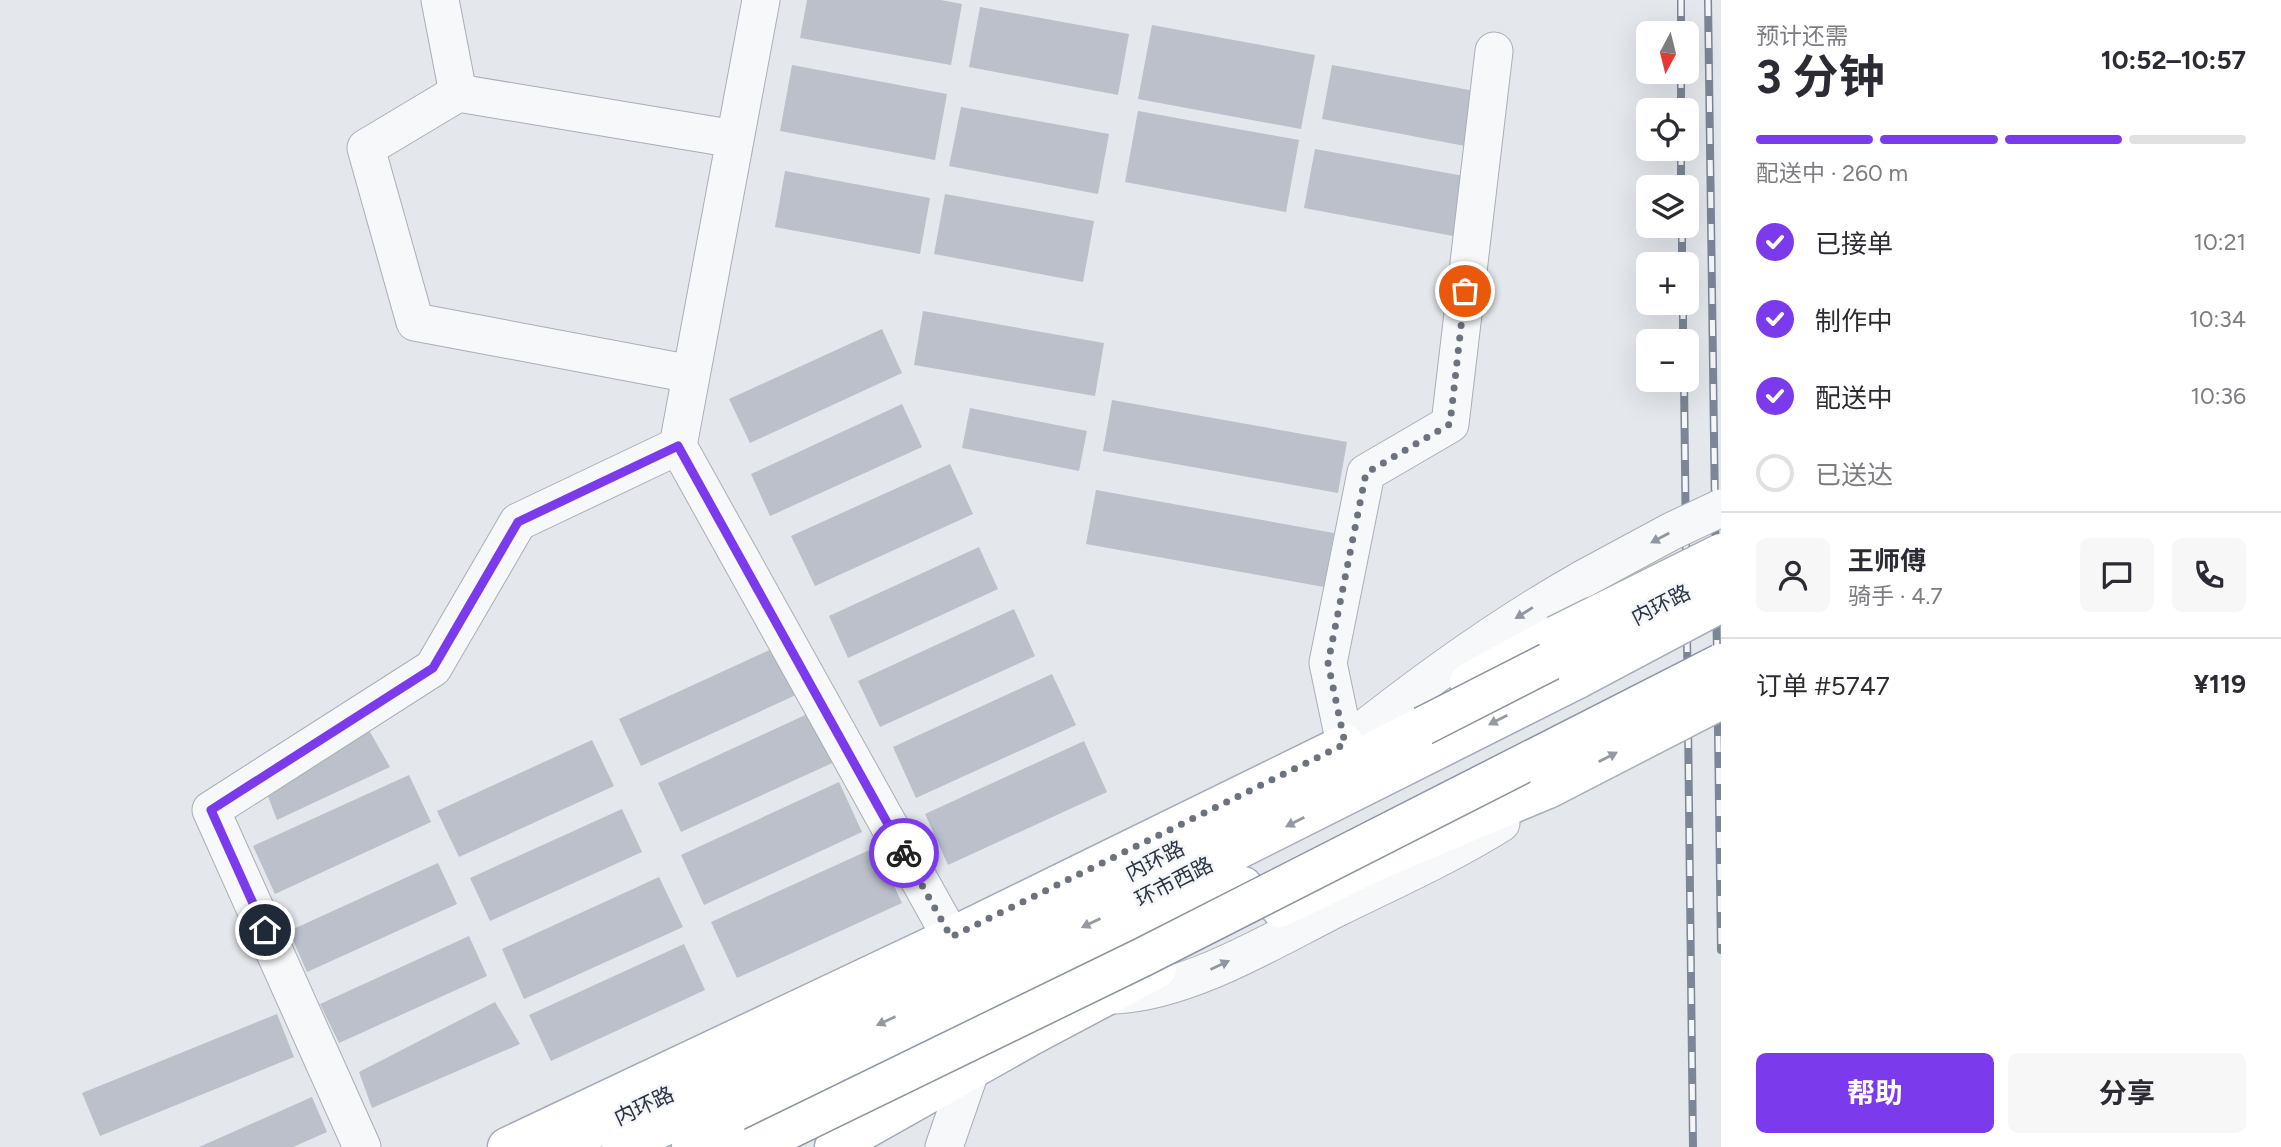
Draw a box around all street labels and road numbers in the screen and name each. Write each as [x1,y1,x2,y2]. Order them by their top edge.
street label: 内环路 [1627,579,1695,630]
street label: 内环路 [1121,835,1189,886]
street label: 环市西路 [1131,851,1217,912]
street label: 内环路 [610,1081,678,1130]

